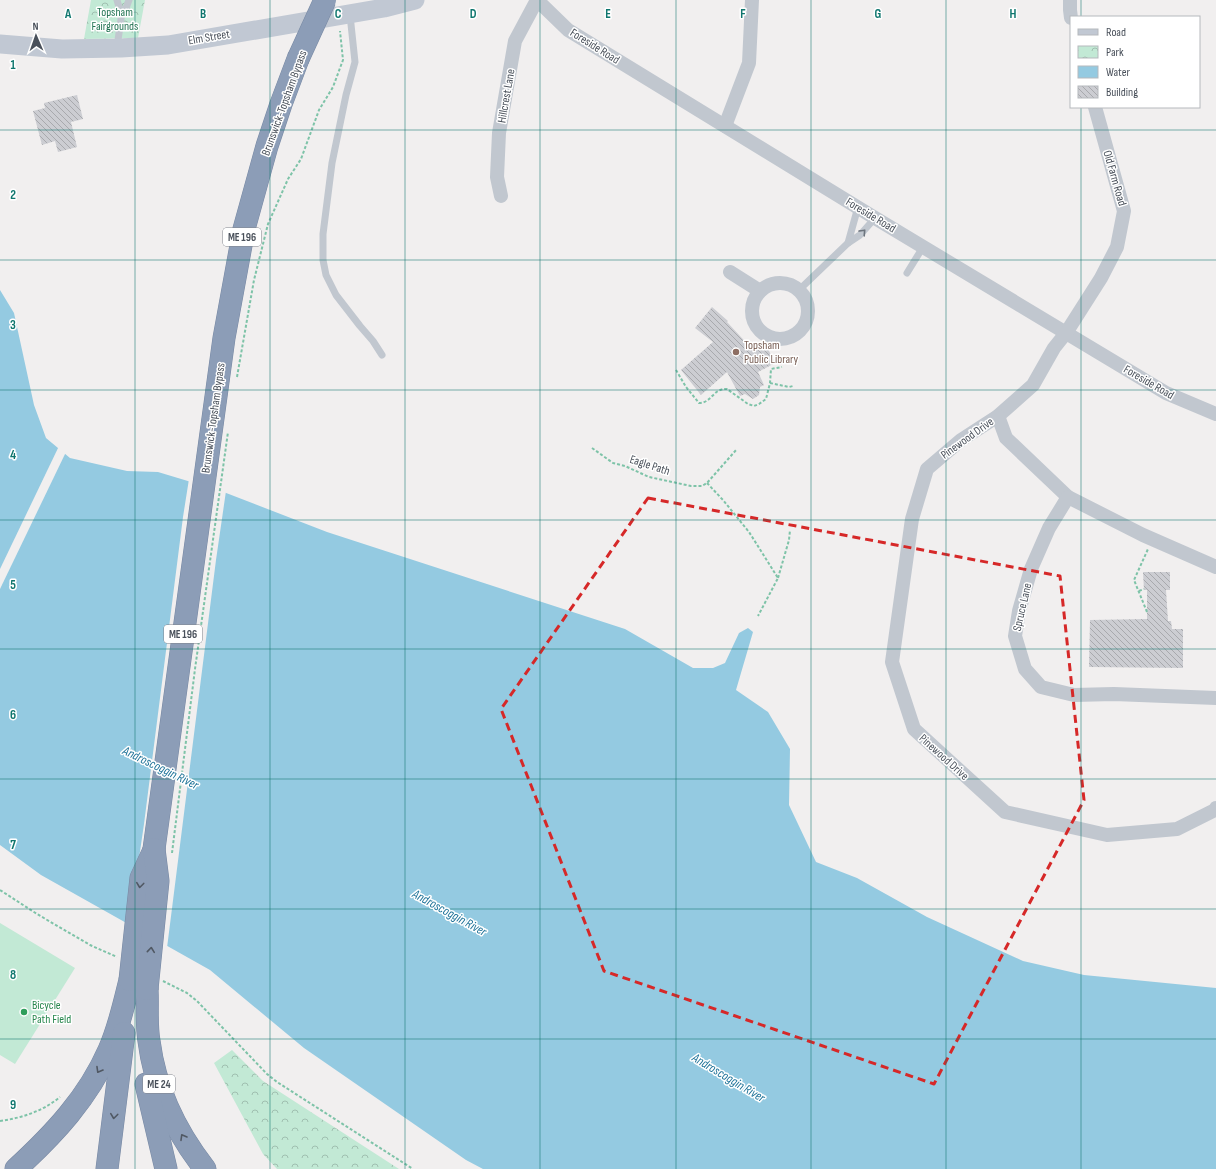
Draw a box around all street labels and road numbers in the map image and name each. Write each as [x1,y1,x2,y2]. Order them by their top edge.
street label: Foreside Road [567,25,622,68]
street label: Elm Street [187,26,231,49]
street label: Brunswick-Topsham Bypass [258,48,311,158]
street label: Hillcrest Lane [494,68,519,124]
street label: Old Farm Road [1099,149,1130,208]
street label: Foreside Road [843,195,898,236]
road number: ME 196 [223,228,261,246]
street label: Brunswick-Topsham Bypass [198,362,229,474]
street label: Foreside Road [1121,362,1177,403]
street label: Pinewood Drive [938,414,997,463]
street label: Eagle Path [628,452,672,479]
street label: Spruce Lane [1010,581,1035,633]
road number: ME 196 [164,625,202,643]
street label: Pinewood Drive [916,731,972,784]
road number: ME 24 [143,1075,175,1093]

